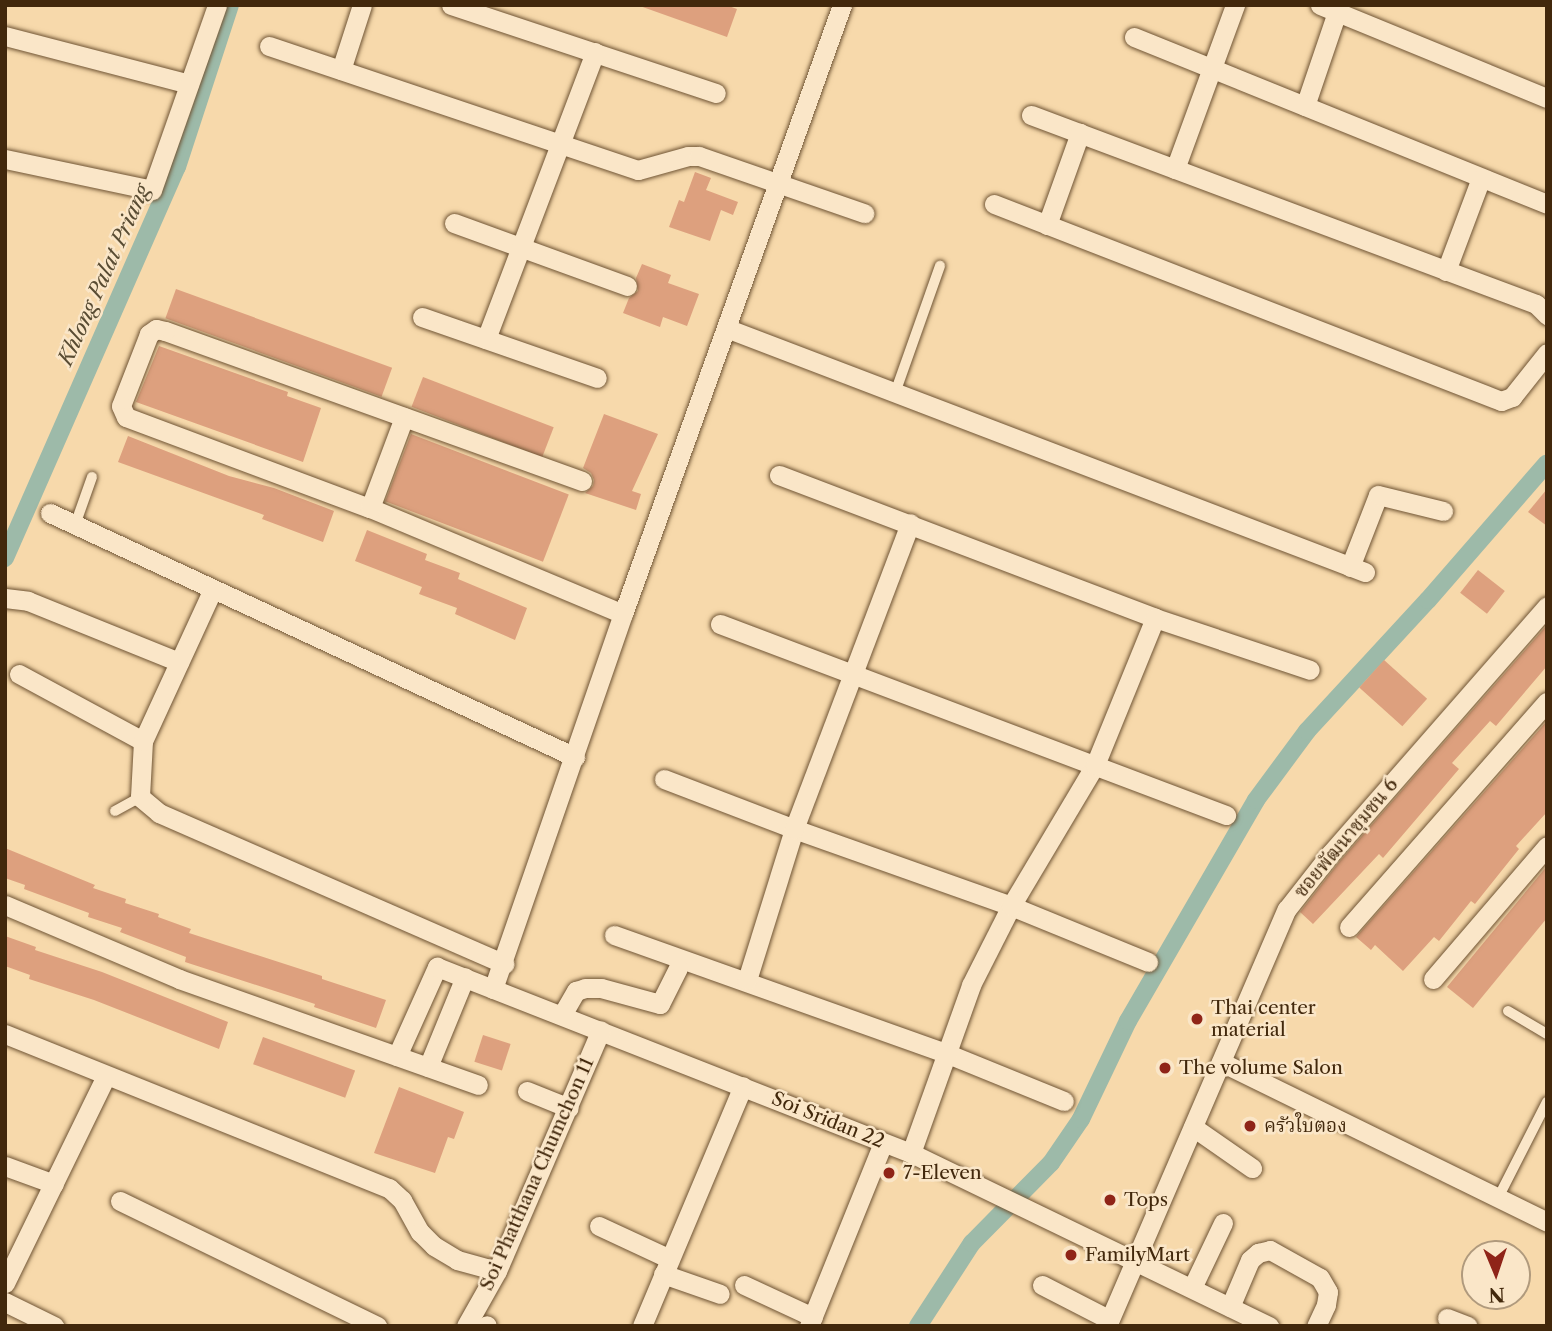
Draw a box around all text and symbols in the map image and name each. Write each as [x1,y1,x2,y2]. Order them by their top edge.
water label: Khlong Palat Priang [53,181,155,369]
street label: ซอยพัฒนาชุมชน 6 [1289,773,1403,903]
place label: Thai center material [1211,997,1316,1041]
marker: Thai center material [1189,1011,1205,1027]
street label: Soi Phatthana Chumchon 11 [475,1054,599,1294]
place label: The volume Salon [1179,1057,1343,1079]
marker: The volume Salon [1157,1060,1173,1076]
street label: Soi Sridan 22 [768,1087,888,1153]
place label: ครัวใบตอง [1264,1115,1347,1137]
marker: ครัวใบตอง [1242,1118,1258,1134]
place label: 7-Eleven [903,1162,982,1184]
marker: 7-Eleven [881,1165,897,1181]
place label: Tops [1124,1189,1168,1211]
marker: Tops [1102,1192,1118,1208]
north arrow [1461,1240,1531,1310]
place label: FamilyMart [1085,1244,1190,1266]
marker: FamilyMart [1063,1247,1079,1263]
text: N [1488,1283,1505,1306]

